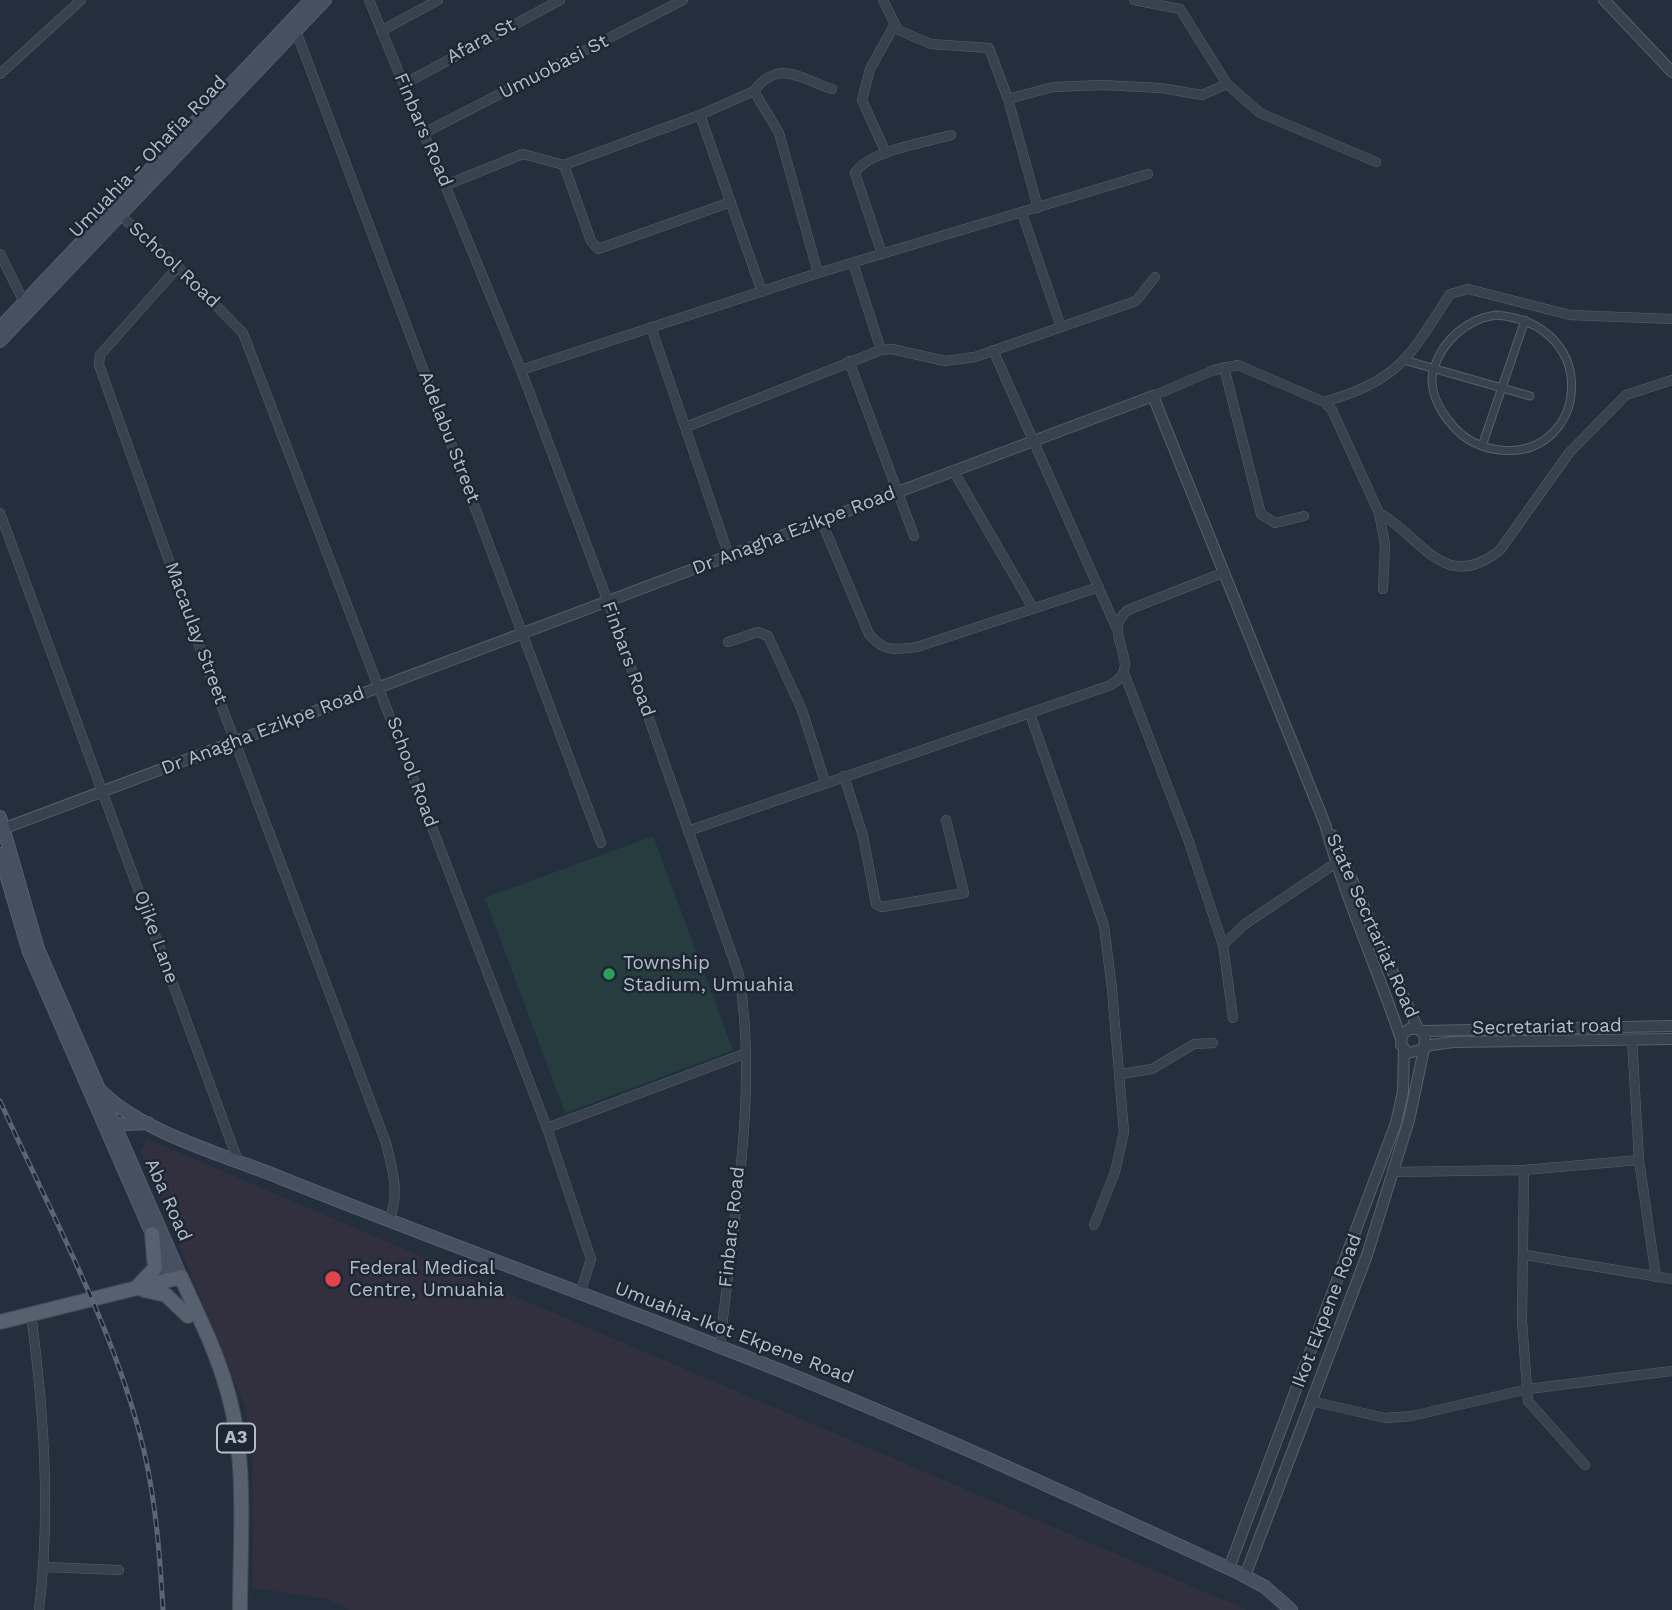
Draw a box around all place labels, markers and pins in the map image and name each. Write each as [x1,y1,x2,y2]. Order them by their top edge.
place label: Township Stadium, Umuahia [623,952,794,996]
marker: Township Stadium, Umuahia [601,966,617,982]
place label: Federal Medical Centre, Umuahia [349,1257,504,1301]
marker: Federal Medical Centre, Umuahia [323,1269,343,1289]

